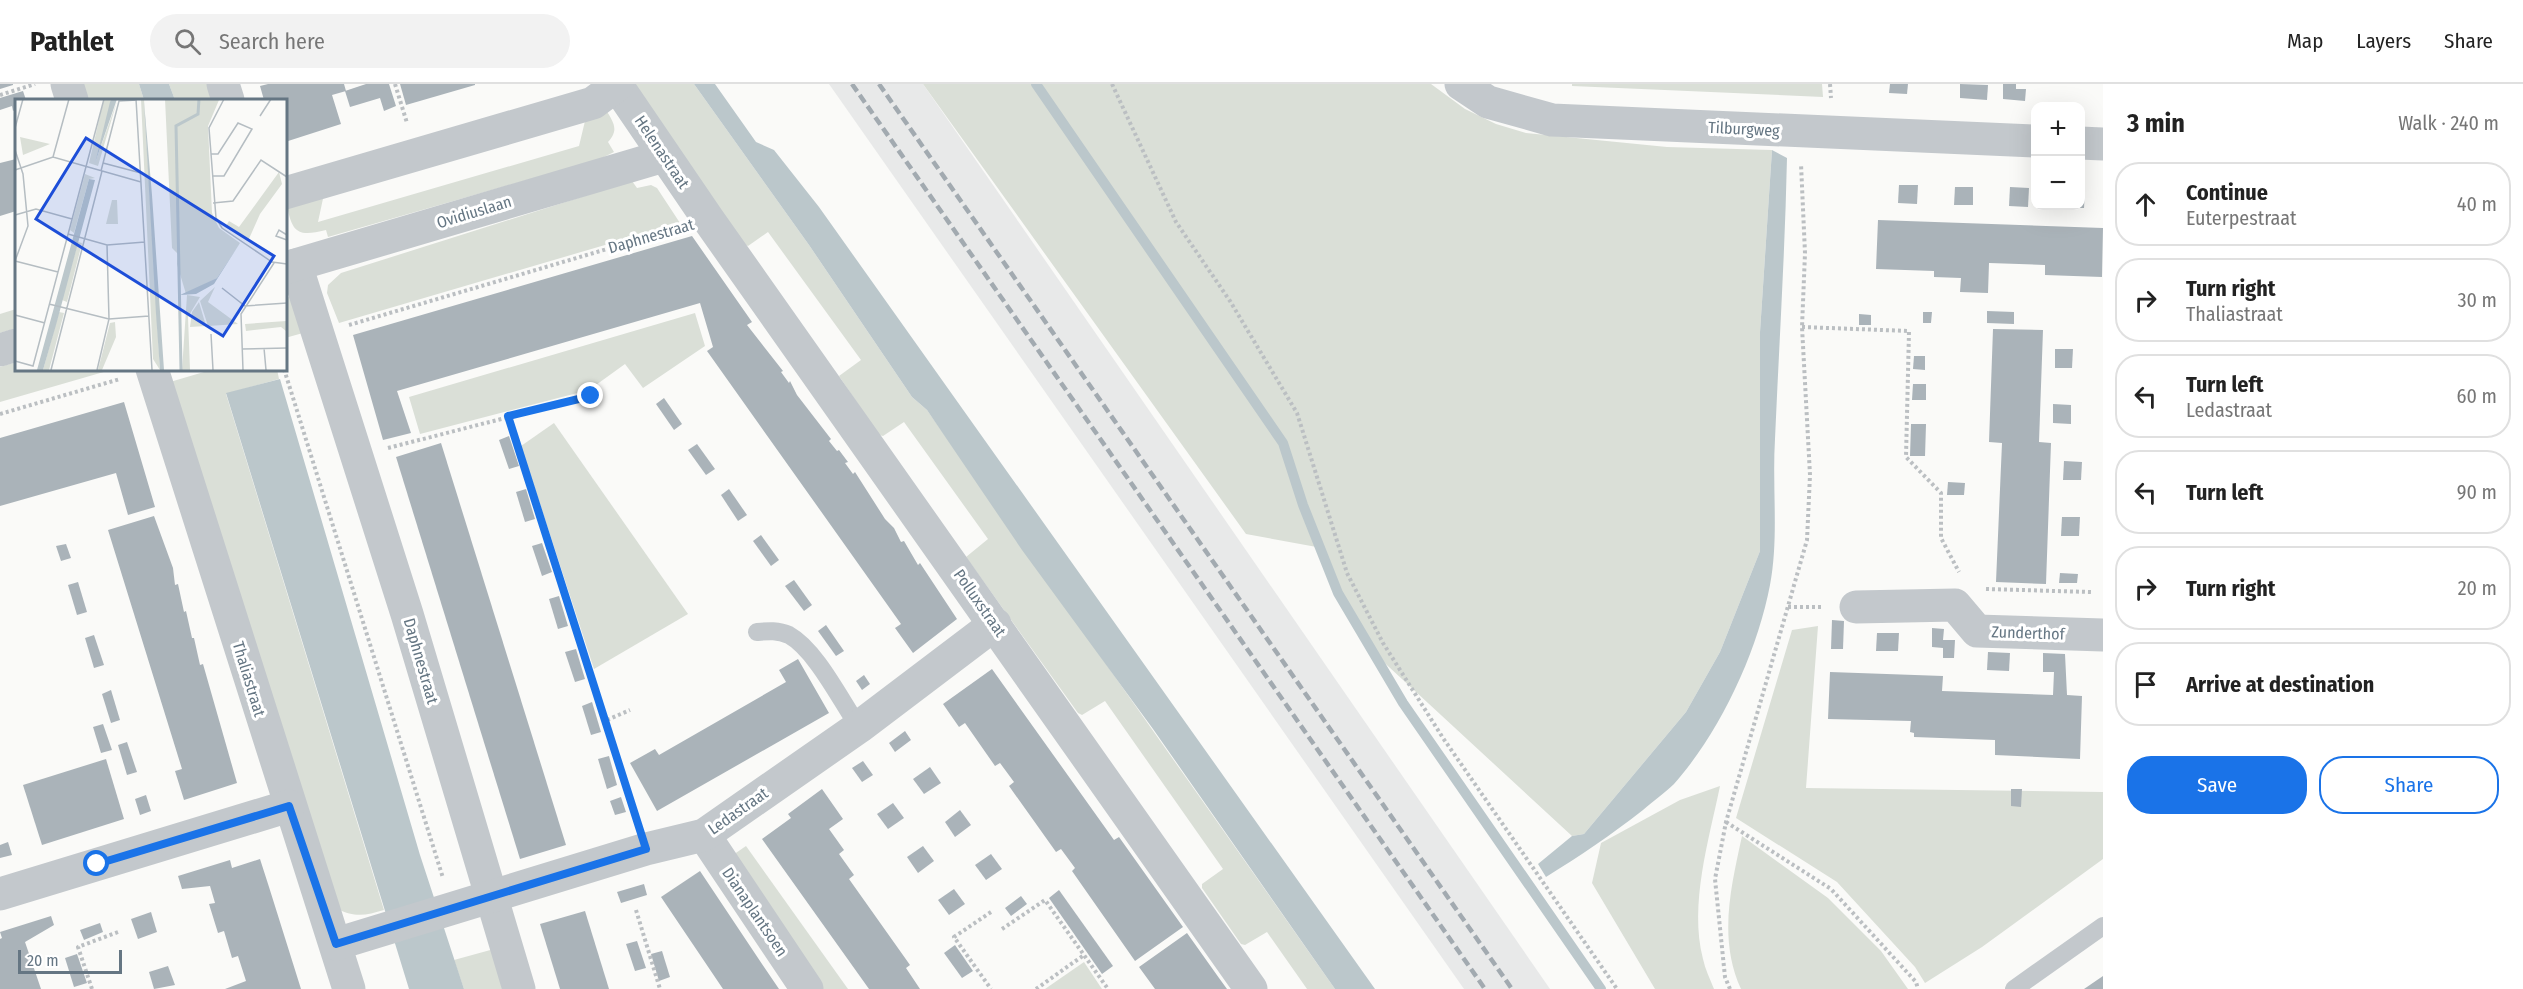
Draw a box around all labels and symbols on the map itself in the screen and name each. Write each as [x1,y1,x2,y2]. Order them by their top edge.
inset map [15,99,286,370]
street label: Helenastraat [631,112,694,193]
street label: Tilburgweg [1708,118,1781,140]
street label: Ovidiuslaan [434,192,514,232]
street label: Daphnestraat [606,214,697,257]
route end [577,382,603,408]
street label: Polluxstraat [950,566,1011,641]
street label: Daphnestraat [400,616,443,707]
street label: Zunderthof [1991,622,2066,644]
street label: Thaliastraat [229,639,270,720]
street label: Ledastraat [704,783,772,839]
route start [83,850,109,876]
street label: Dianaplantsoen [718,864,792,960]
scale bar [18,947,122,974]

